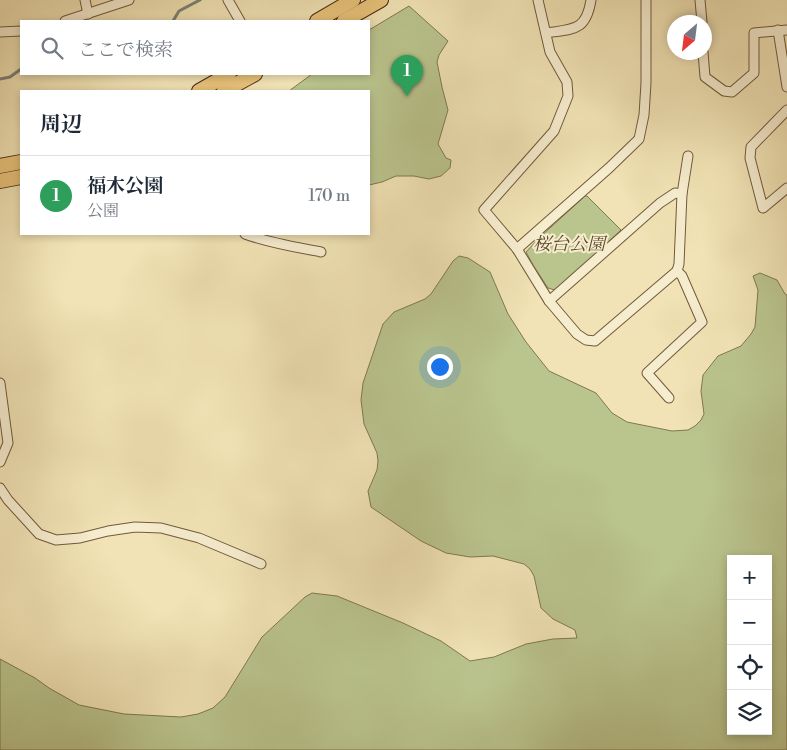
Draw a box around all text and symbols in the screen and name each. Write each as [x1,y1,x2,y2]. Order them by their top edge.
north arrow [667,15,712,60]
search box [20,20,370,75]
icon: search [38,34,66,62]
text: ここで検索 [78,38,173,62]
pin: 1 [391,55,423,96]
text: 周辺 [40,112,82,138]
text: 福木公園 [87,174,163,198]
text: 1 [52,186,60,206]
text: 170 m [308,186,350,206]
text: 公園 [87,201,119,221]
park label: 桜台公園 [533,233,608,256]
your location [427,354,453,380]
map controls [727,555,772,735]
button: + [727,555,772,600]
button: − [727,600,772,645]
button: locate [727,645,772,690]
button: layers [727,690,772,735]

